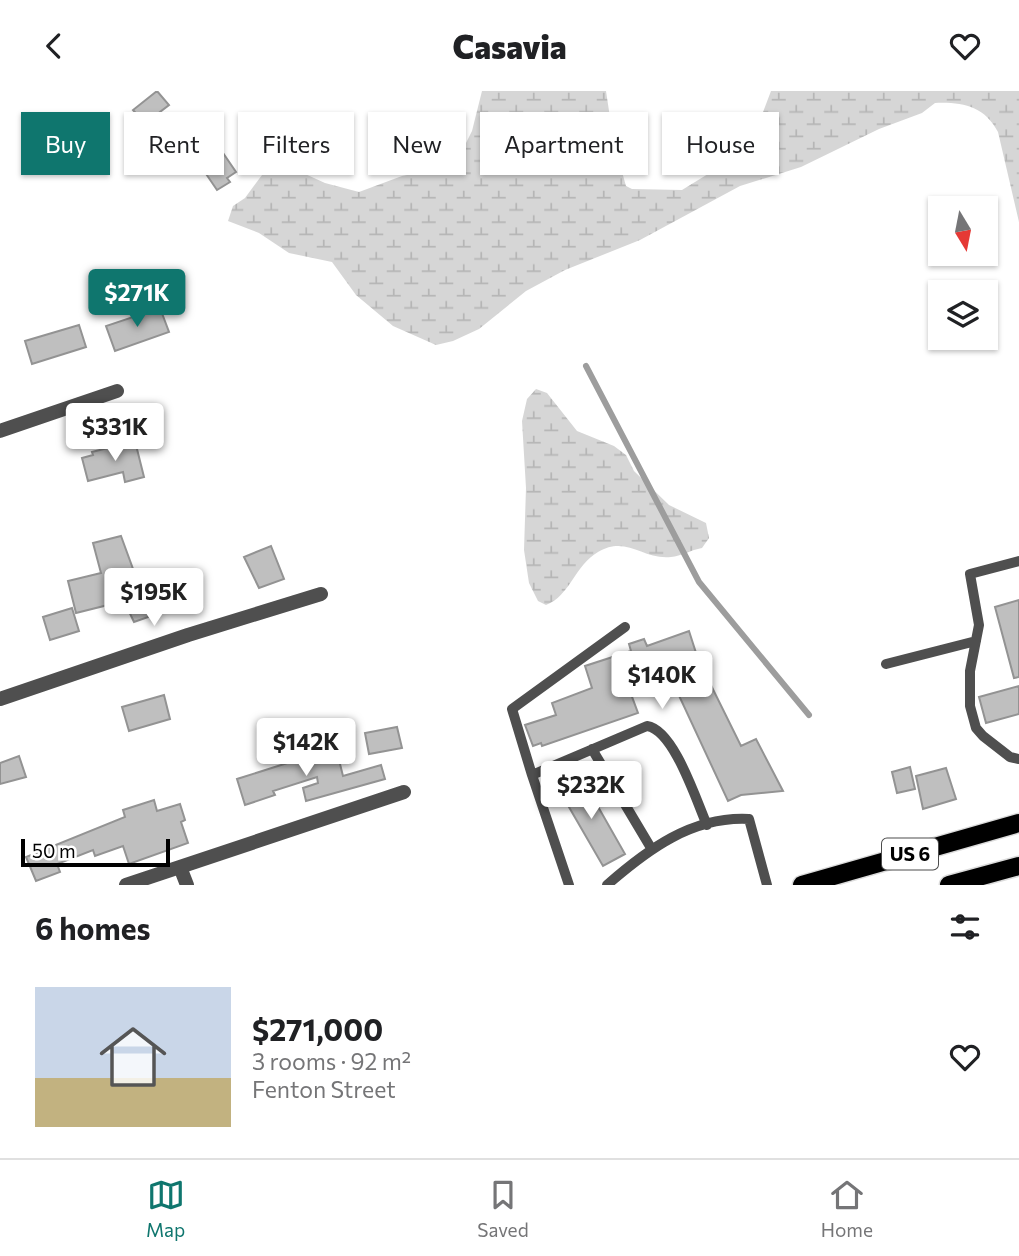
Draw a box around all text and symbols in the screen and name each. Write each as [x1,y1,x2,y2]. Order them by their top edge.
text: Casavia [452,26,567,66]
icon: back [35,27,73,65]
icon: heart [946,27,984,65]
chip: Buy [21,112,110,175]
chip: Rent [124,112,224,175]
chip: Filters [238,112,354,175]
chip: New [368,112,466,175]
chip: Apartment [480,112,648,175]
chip: House [662,112,779,175]
north arrow [928,196,998,266]
map controls [928,196,998,350]
pin: $271K [88,269,186,329]
text: $271K [104,278,170,306]
button: layers [928,280,998,350]
pin: $331K [66,403,164,463]
text: $331K [82,412,148,440]
pin: $195K [105,568,203,628]
text: $195K [120,577,188,605]
pin: $140K [613,651,711,711]
text: $140K [627,660,697,688]
pin: $142K [257,719,355,778]
text: $142K [273,727,339,755]
pin: $232K [542,761,640,821]
text: $232K [557,770,625,798]
scale bar [21,836,170,868]
text: 50 m [32,839,76,862]
road number: US 6 [882,839,938,869]
icon: filters [946,908,984,946]
text: 6 homes [35,909,150,946]
text: $271,000 [252,1010,383,1047]
icon: home [91,1015,175,1099]
icon: heart [946,1038,984,1076]
text: 3 rooms · 92 m² [252,1047,411,1075]
text: Fenton Street [252,1075,396,1103]
tab: Map [146,1176,185,1241]
tab: Saved [477,1176,529,1241]
tab: Home [821,1176,873,1241]

